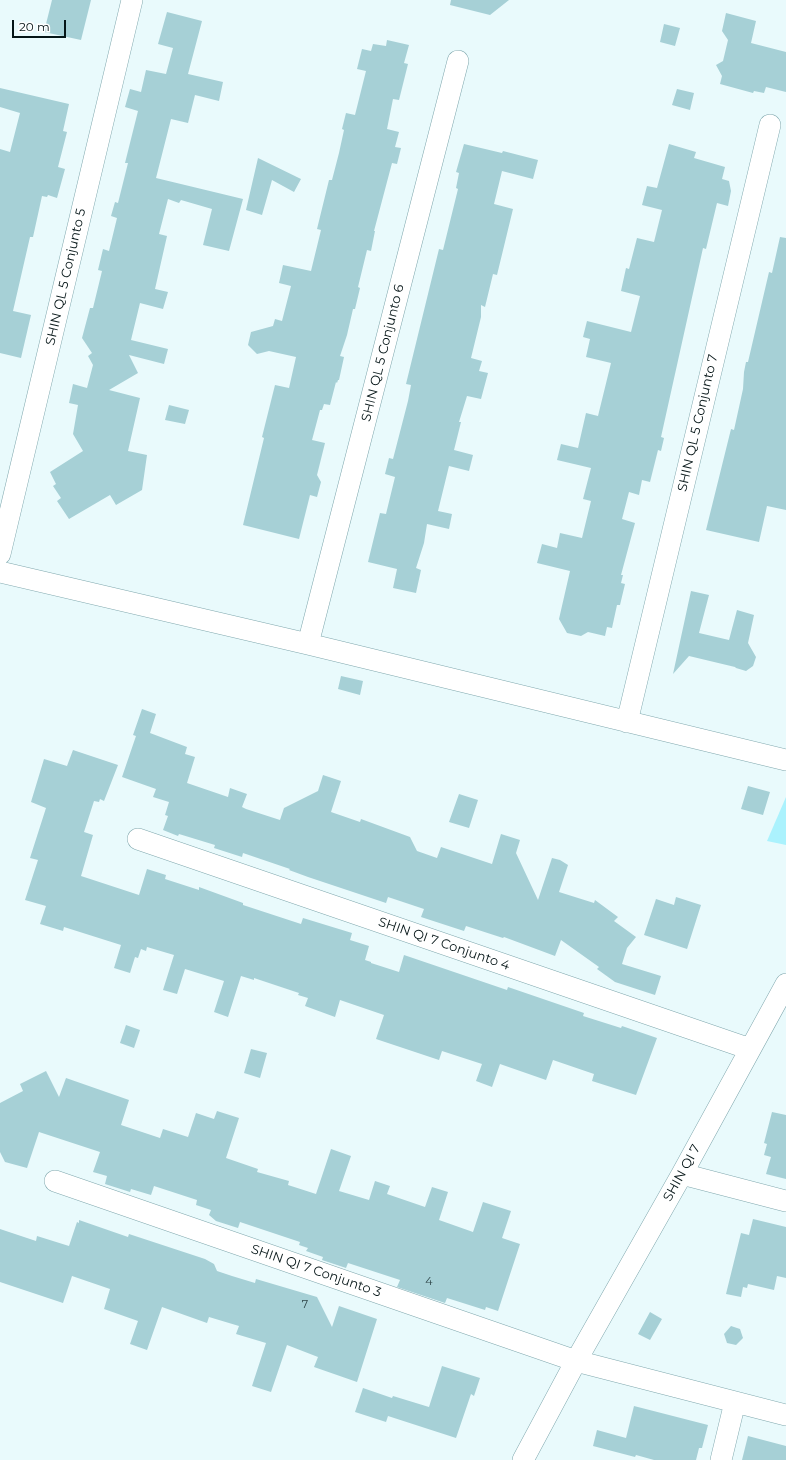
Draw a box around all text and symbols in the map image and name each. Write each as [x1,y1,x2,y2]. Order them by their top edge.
scale bar [14,12,68,38]
text: 20 m [19,19,50,34]
street label: SHIN QL 5 Conjunto 5 [43,207,89,347]
street label: SHIN QL 5 Conjunto 6 [358,283,408,423]
street label: SHIN QL 5 Conjunto 7 [675,353,721,493]
street label: SHIN QI 7 Conjunto 4 [376,914,512,974]
street label: SHIN QI 7 [660,1142,704,1204]
street label: SHIN QI 7 Conjunto 3 [249,1241,383,1301]
house number: 4 [425,1275,433,1289]
house number: 7 [302,1298,308,1312]

